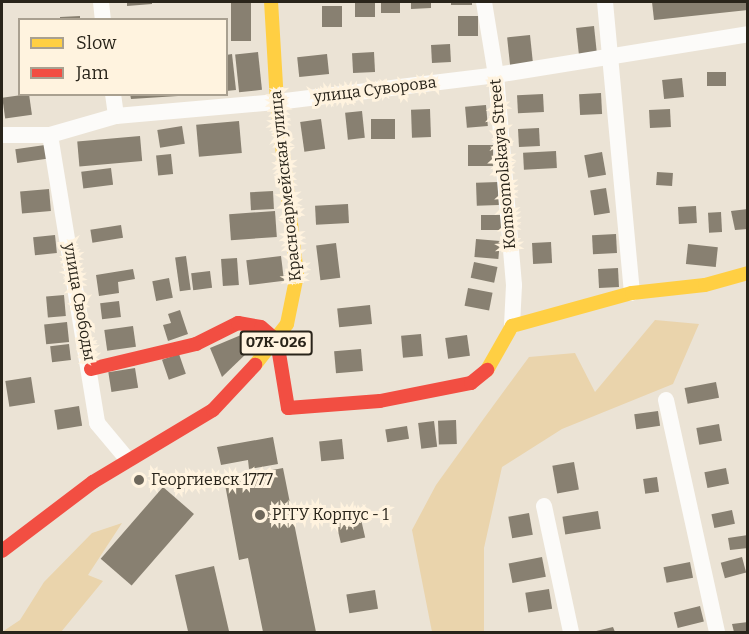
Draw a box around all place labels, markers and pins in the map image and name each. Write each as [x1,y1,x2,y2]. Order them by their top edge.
place label: Георгиевск 1777 [151,470,273,490]
marker: Георгиевск 1777 [132,473,146,487]
place label: РГГУ Корпус - 1 [272,505,389,525]
marker: РГГУ Корпус - 1 [253,508,267,522]

